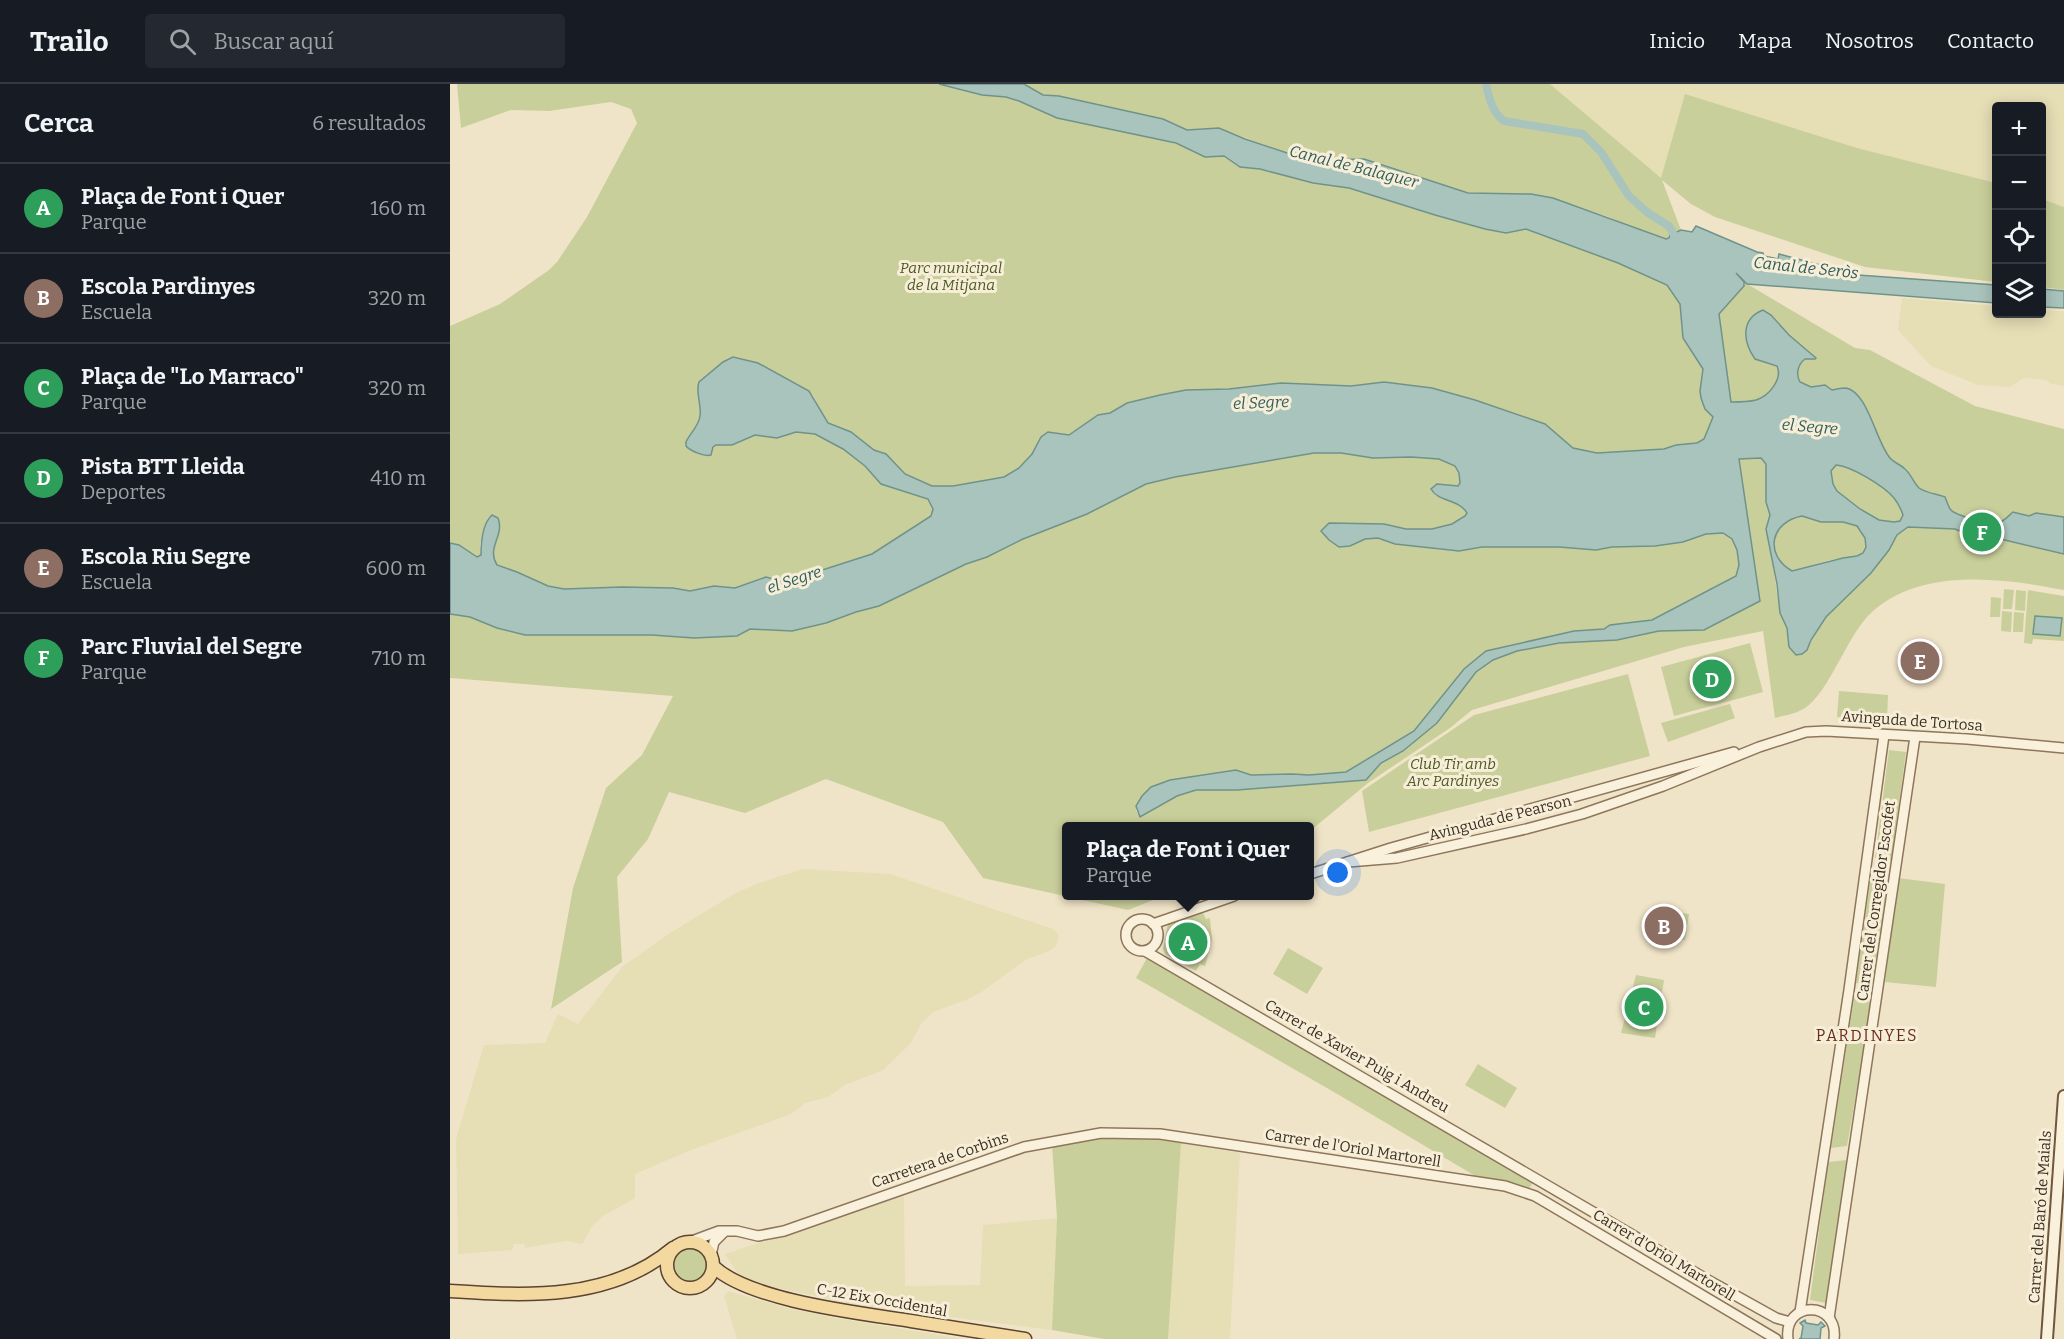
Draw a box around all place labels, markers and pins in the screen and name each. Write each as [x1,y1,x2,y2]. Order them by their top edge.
pin: F [1962,510,2002,554]
pin: E [1900,638,1940,684]
pin: D [1692,656,1732,702]
pin: B [1644,904,1684,948]
pin: A [1168,920,1208,964]
pin: C [1624,984,1664,1030]

